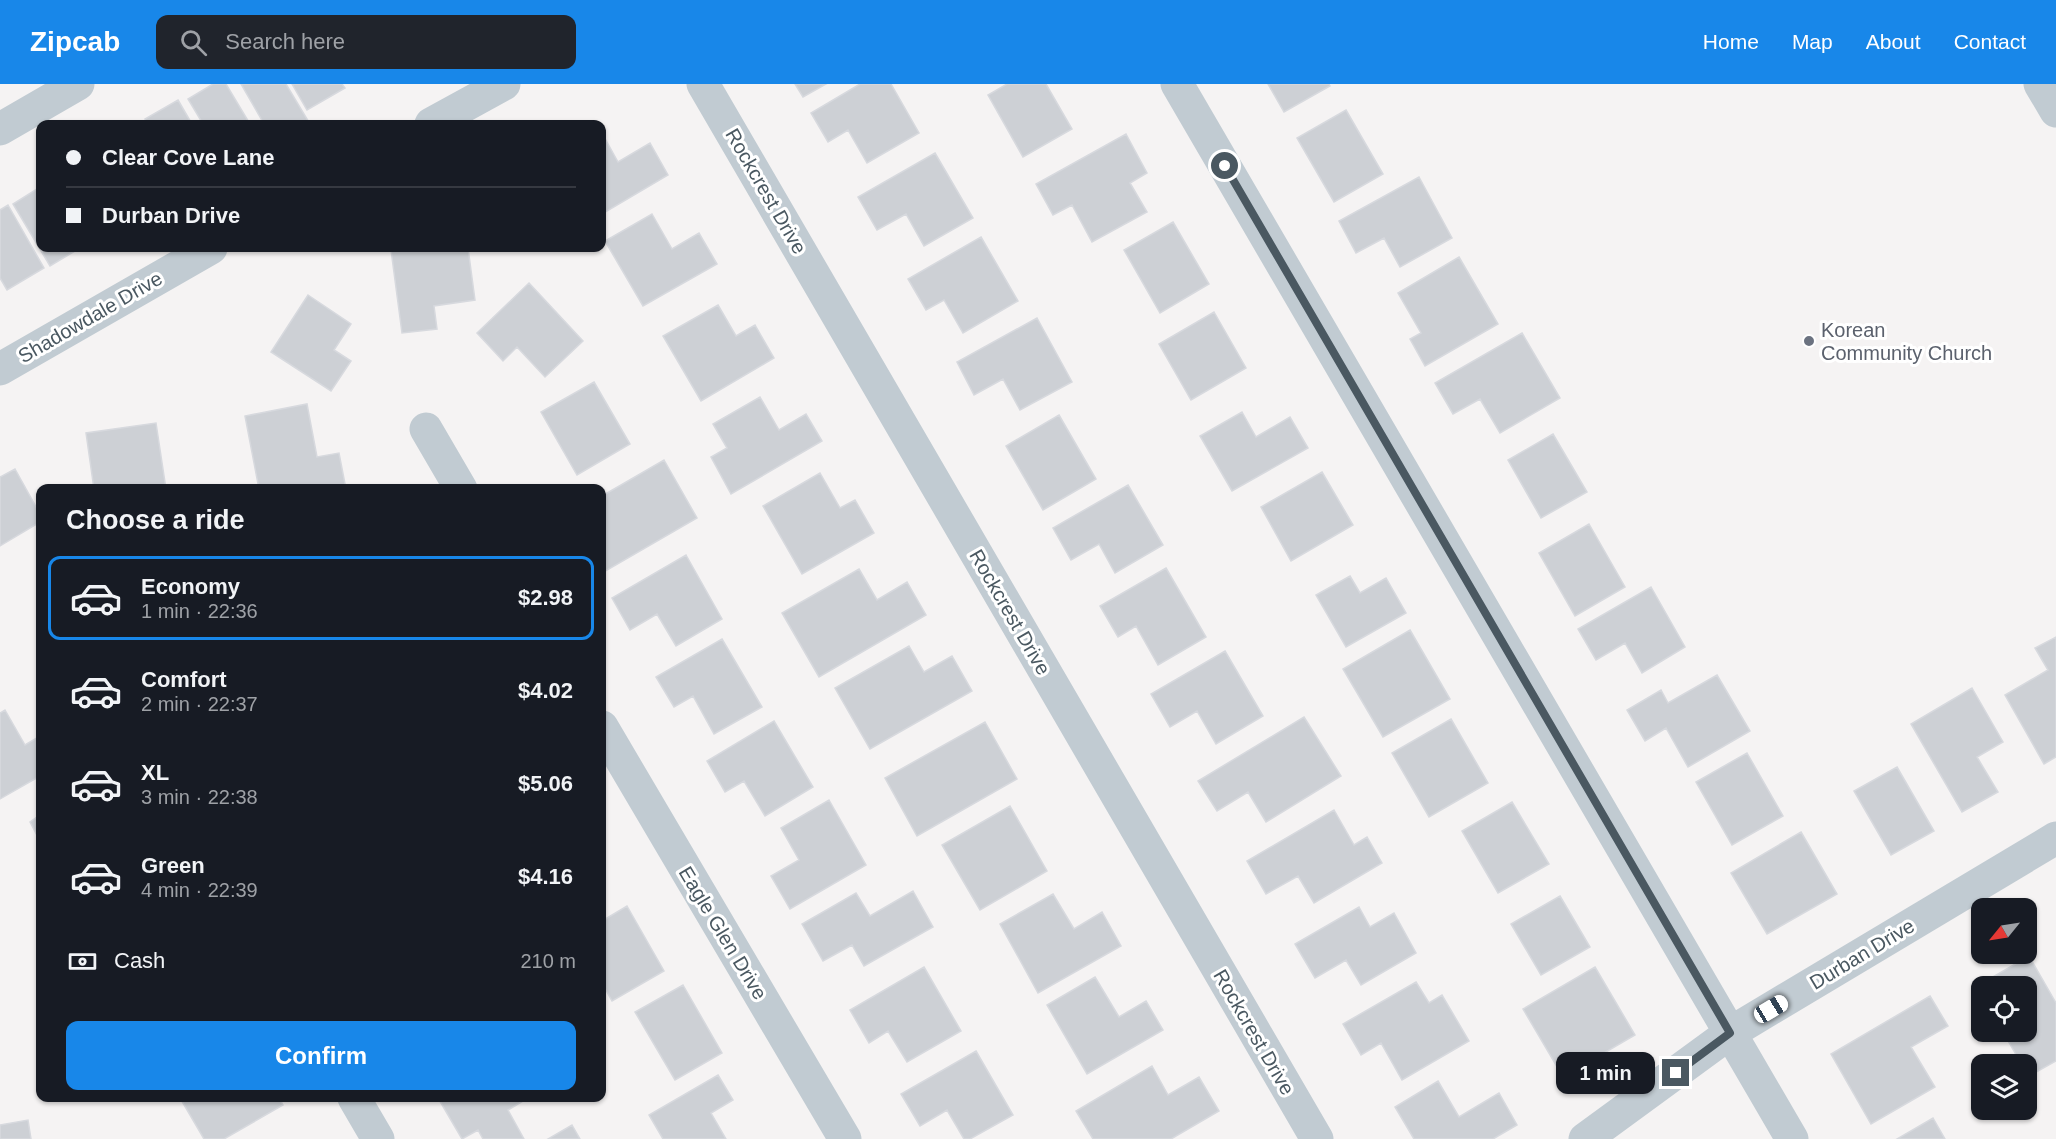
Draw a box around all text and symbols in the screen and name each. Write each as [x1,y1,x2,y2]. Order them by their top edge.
search box [156,15,576,69]
text: Zipcab [30,26,120,57]
icon: search [177,26,210,59]
text: Search here [225,29,345,54]
text: Home [1703,30,1759,53]
text: Map [1792,30,1833,53]
text: About [1866,30,1921,53]
text: Contact [1954,30,2026,53]
street label: Rockcrest Drive [721,124,811,258]
text: Clear Cove Lane [102,145,274,170]
route start [1211,152,1238,179]
text: Durban Drive [102,203,240,228]
street label: Shadowdale Drive [14,267,166,367]
place label: Korean Community Church [1821,319,1992,364]
marker: Korean Community Church [1802,334,1816,348]
text: Choose a ride [66,505,245,535]
street label: Rockcrest Drive [965,545,1055,679]
icon: car [69,571,123,625]
text: Economy [141,574,240,599]
text: $2.98 [518,585,573,610]
text: 1 min · 22:36 [141,600,258,622]
icon: car [69,664,123,718]
text: Comfort [141,667,227,692]
text: $4.02 [518,678,573,703]
text: 2 min · 22:37 [141,693,258,715]
icon: car [69,757,123,811]
text: XL [141,760,169,785]
text: $5.06 [518,771,573,796]
text: 3 min · 22:38 [141,786,258,808]
icon: car [69,850,123,904]
text: Green [141,853,205,878]
street label: Eagle Glen Drive [675,863,771,1003]
text: $4.16 [518,864,573,889]
text: 4 min · 22:39 [141,879,258,901]
north arrow [1971,898,2037,964]
map controls [1971,898,2037,1120]
street label: Durban Drive [1806,914,1918,994]
icon: cash [66,945,99,978]
text: Cash [114,948,165,973]
text: 210 m [520,950,576,972]
street label: Rockcrest Drive [1209,965,1299,1099]
button: locate [1971,976,2037,1042]
car [1751,992,1791,1026]
button: Confirm [66,1021,576,1090]
callout: 1 min [1556,1052,1655,1094]
button: layers [1971,1054,2037,1120]
route end [1662,1059,1689,1086]
text: 1 min [1579,1062,1632,1084]

